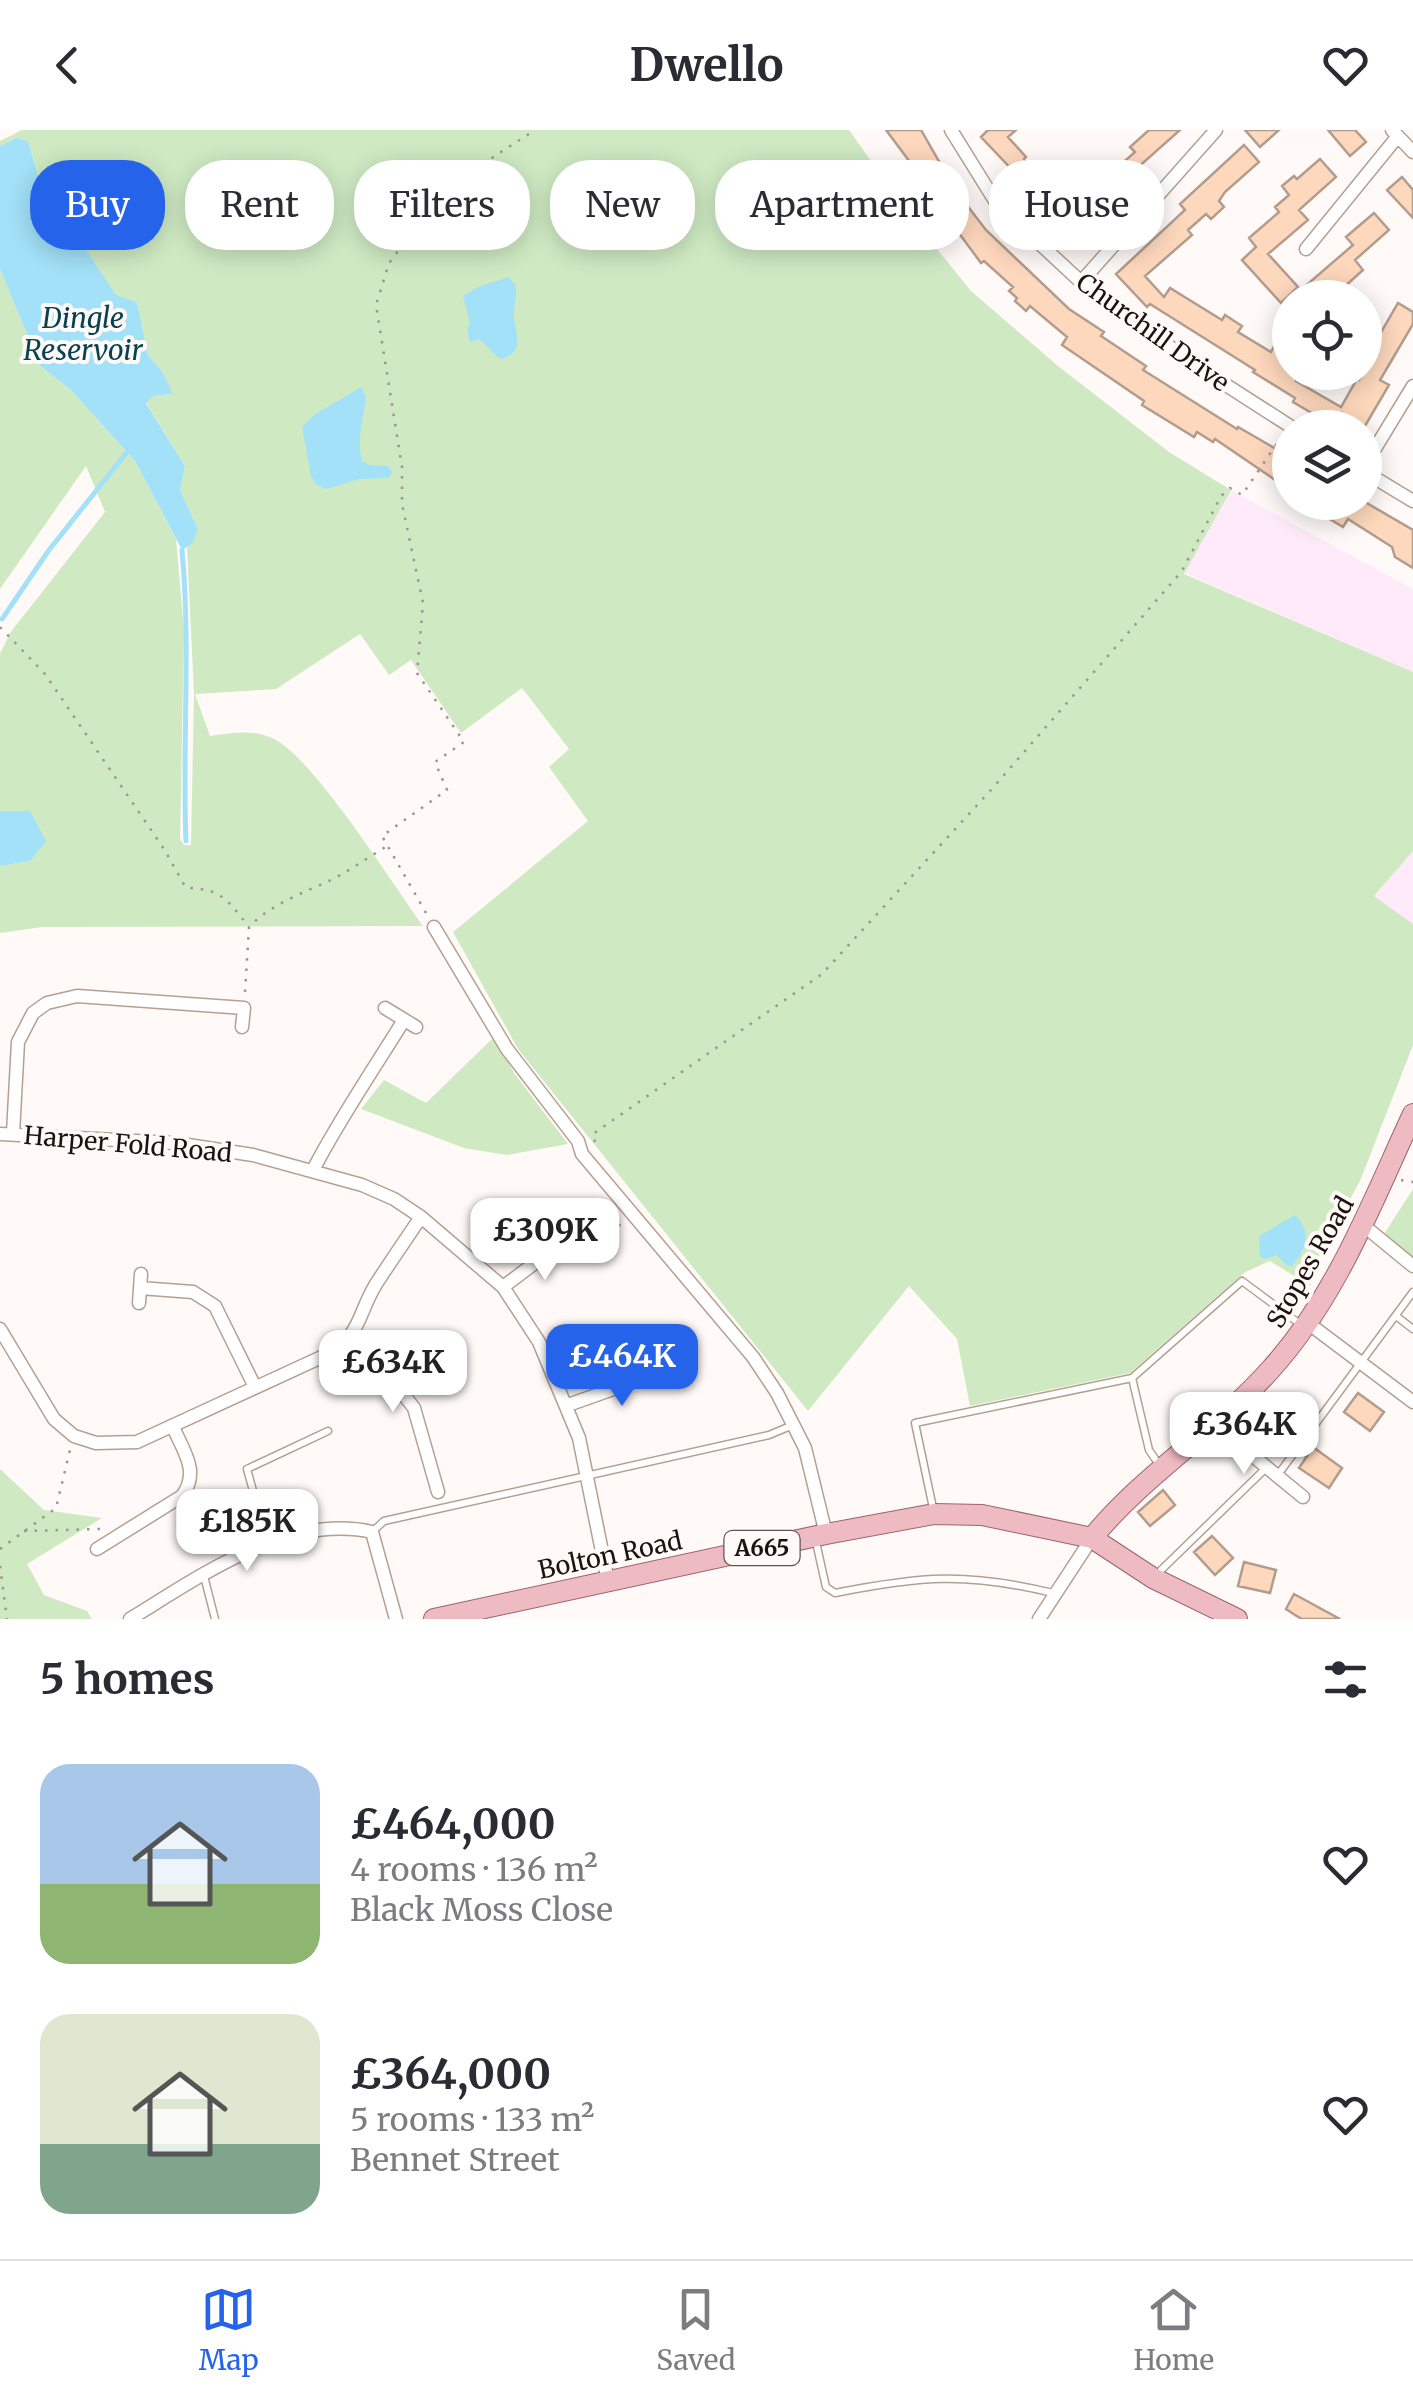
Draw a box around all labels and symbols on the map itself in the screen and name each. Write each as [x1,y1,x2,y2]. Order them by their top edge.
street label: Churchill Drive [1070,266,1236,398]
water label: Dingle Reservoir [23,300,143,368]
street label: Harper Fold Road [22,1119,234,1169]
street label: Stopes Road [1259,1190,1361,1334]
pin: £309K [475,1198,615,1283]
pin: £464K [552,1324,692,1409]
pin: £634K [323,1330,463,1415]
pin: £364K [1174,1392,1314,1477]
pin: £185K [177,1489,317,1574]
street label: Bolton Road [535,1524,685,1586]
road number: A665 [724,1531,800,1565]

